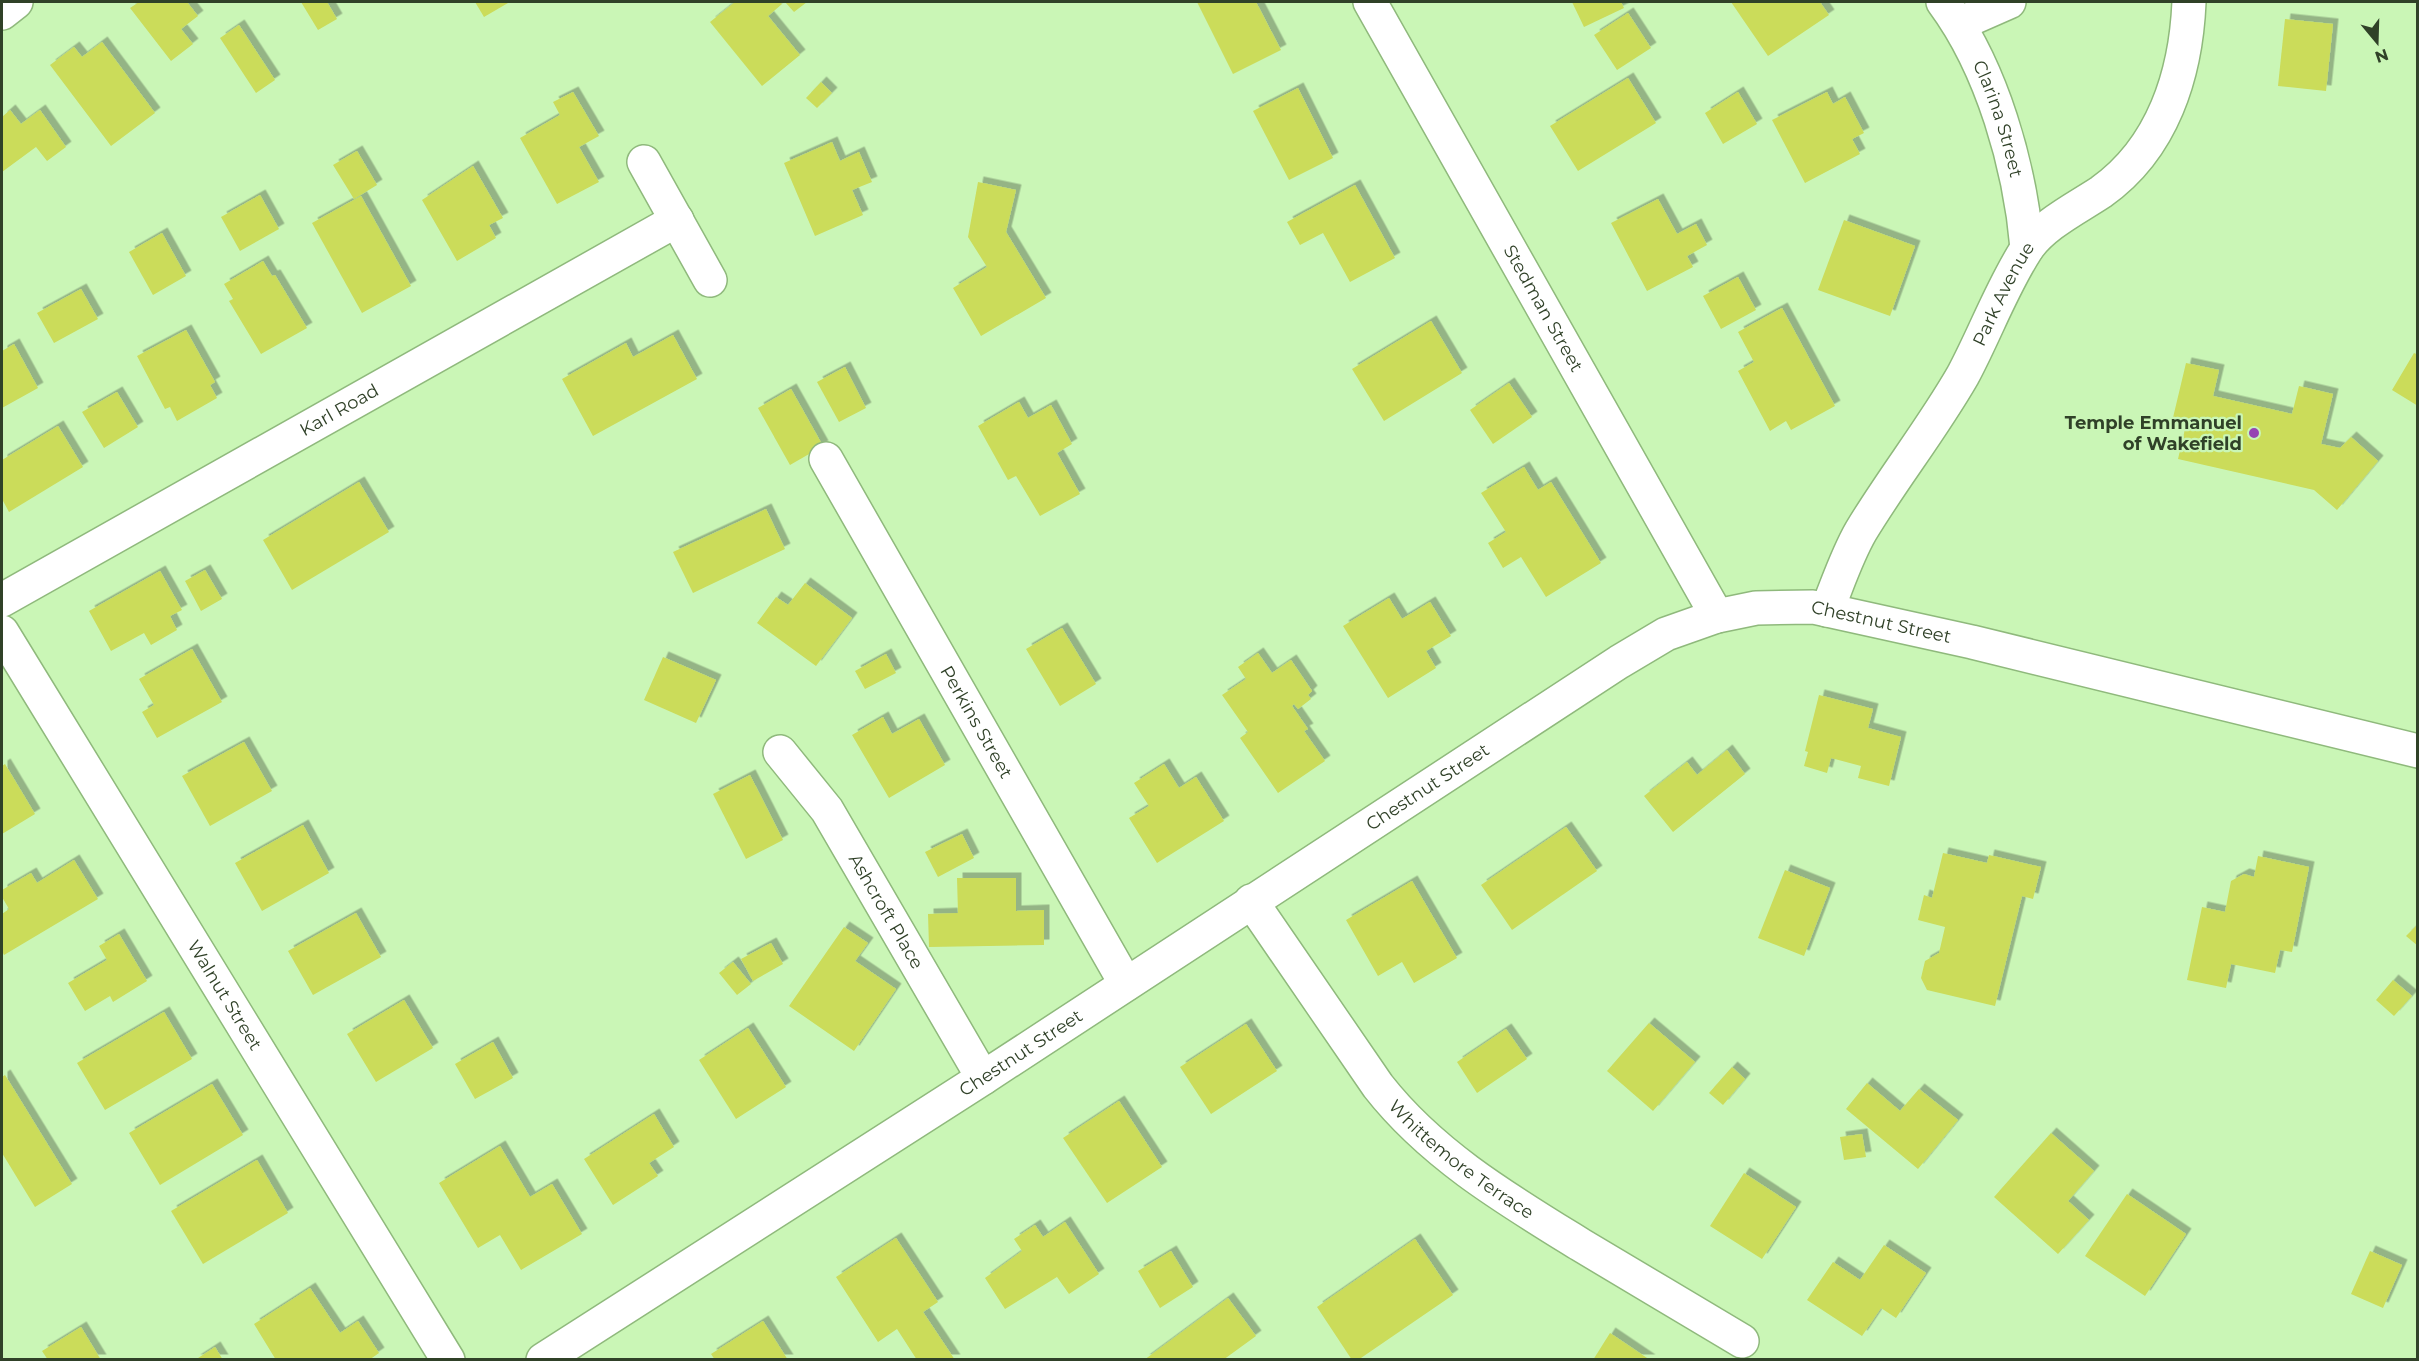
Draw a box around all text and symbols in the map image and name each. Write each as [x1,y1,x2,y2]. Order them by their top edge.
north arrow [2347,12,2407,72]
text: N [2373,45,2391,67]
street label: Clarina Street [1968,57,2027,179]
street label: Park Avenue [1968,238,2039,350]
street label: Stedman Street [1499,241,1588,376]
street label: Karl Road [296,379,383,441]
place label: Temple Emmanuel of Wakefield [2065,412,2242,455]
marker: Temple Emmanuel of Wakefield [2247,426,2261,440]
street label: Chestnut Street [1809,596,1953,648]
street label: Perkins Street [935,662,1017,782]
street label: Chestnut Street [1362,739,1493,835]
street label: Ashcroft Place [844,850,928,973]
street label: Walnut Street [182,936,267,1054]
street label: Chestnut Street [955,1005,1087,1101]
street label: Whittemore Terrace [1384,1095,1538,1224]

